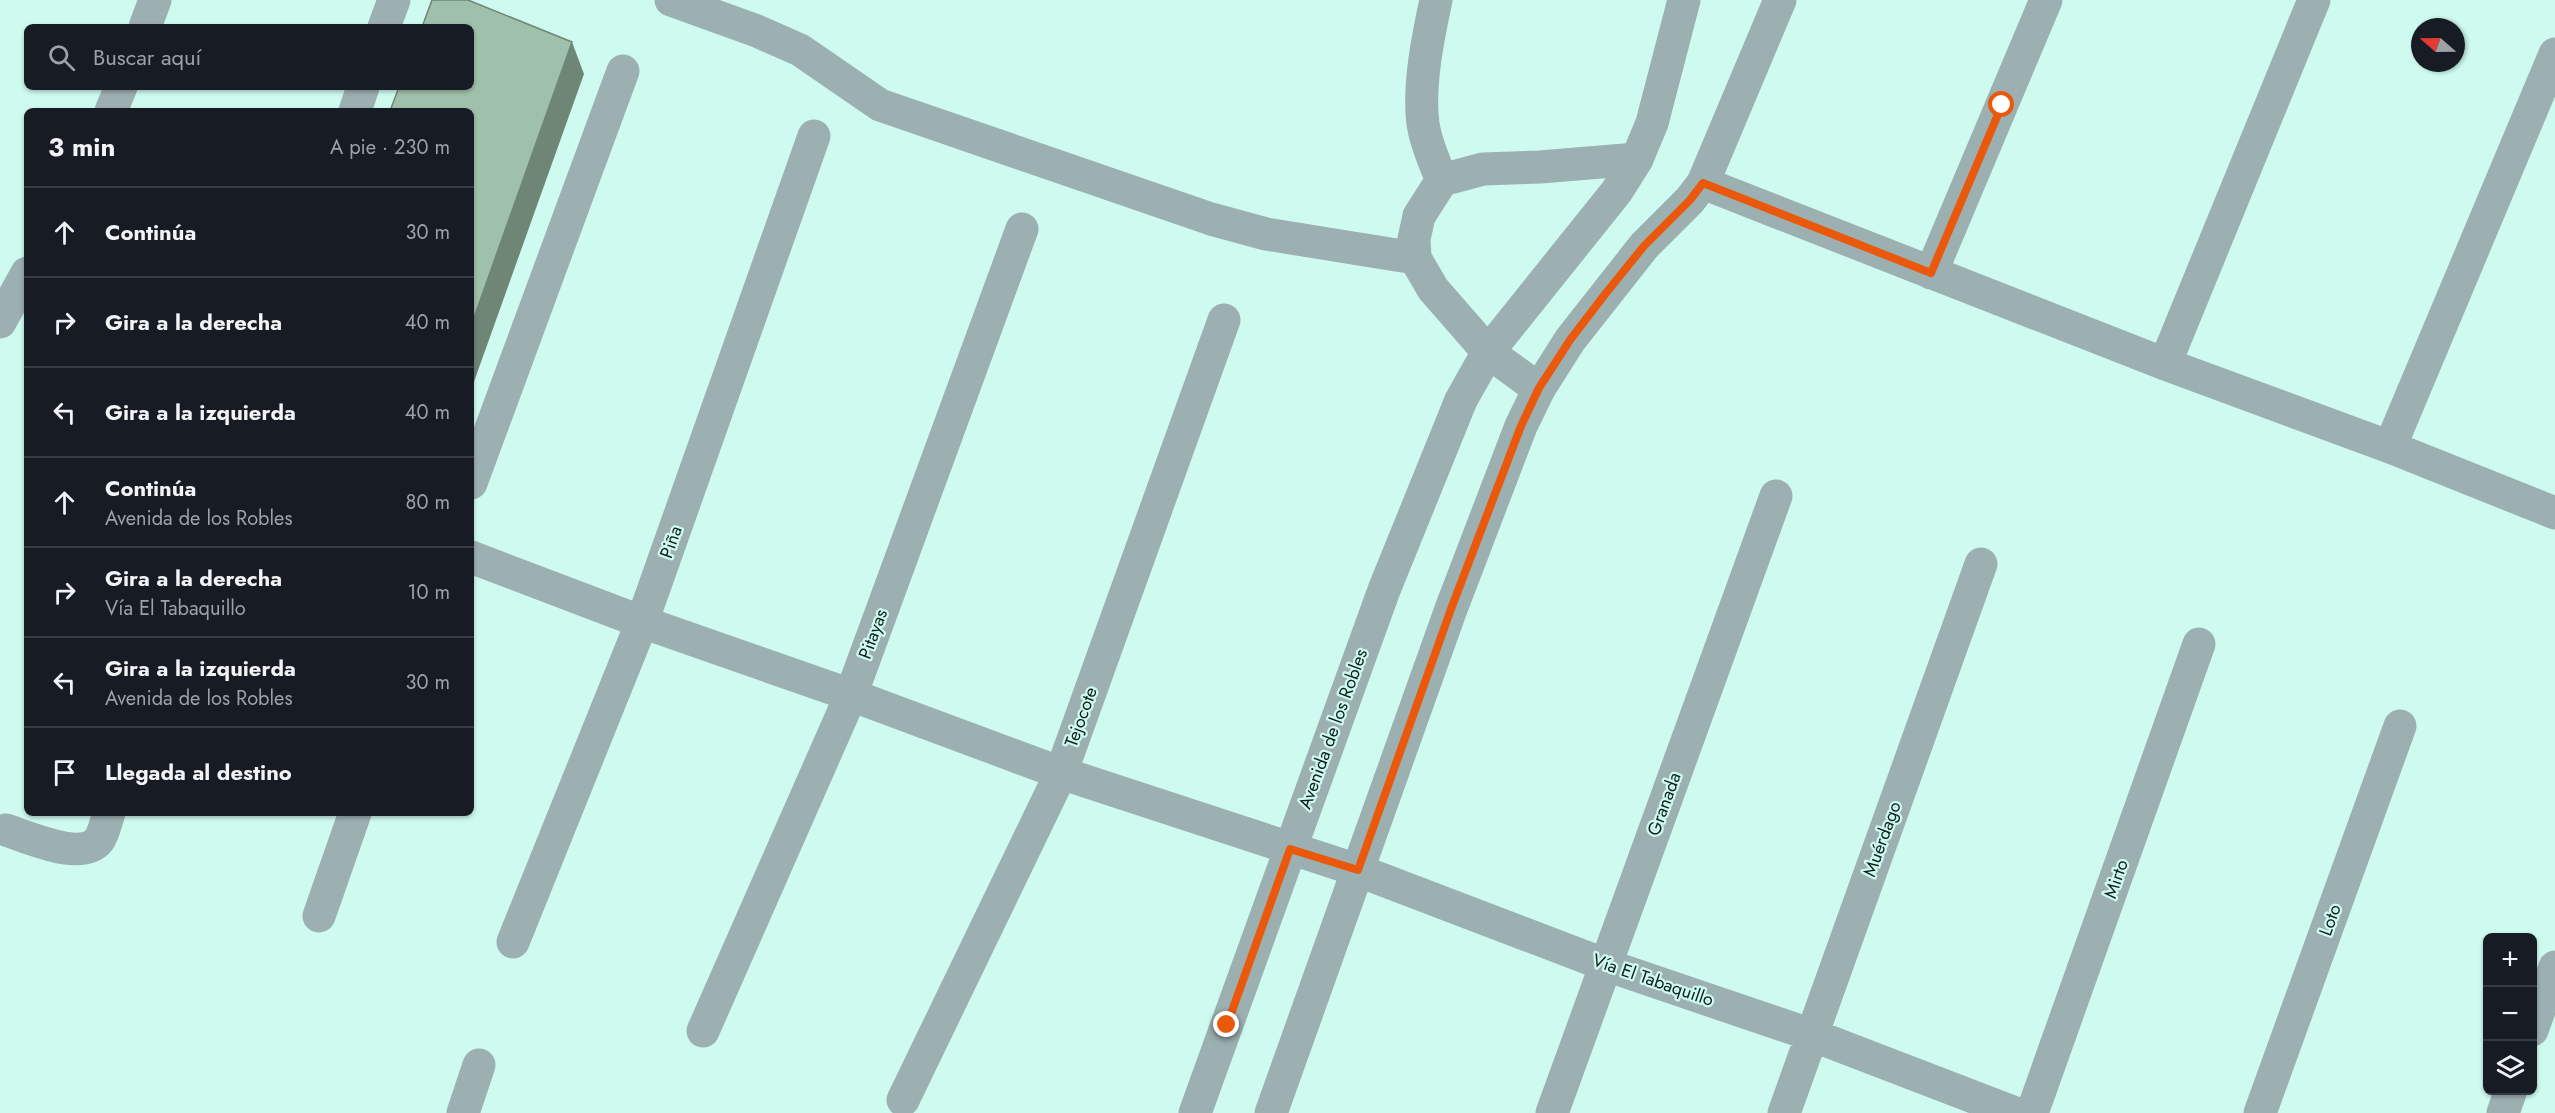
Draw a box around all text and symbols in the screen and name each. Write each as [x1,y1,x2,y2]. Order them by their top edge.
north arrow [2411,18,2465,72]
search box [24,24,474,90]
icon: search [45,41,78,74]
text: Buscar aquí [93,41,201,73]
route start [1988,91,2014,117]
text: 3 min [48,128,115,166]
text: A pie · 230 m [330,133,450,162]
icon: ahead [48,216,81,249]
text: Continúa [105,216,196,248]
text: 30 m [405,218,450,247]
icon: right [48,306,81,339]
text: Gira a la derecha [105,306,282,338]
text: 40 m [405,308,450,337]
icon: left [48,396,81,429]
text: Gira a la izquierda [105,396,296,428]
text: 40 m [405,398,450,427]
text: Continúa [105,472,196,504]
icon: ahead [48,486,81,519]
text: 80 m [405,488,450,517]
text: Avenida de los Robles [105,504,292,533]
street label: Piña [653,522,689,562]
text: Gira a la derecha [105,562,282,594]
icon: right [48,576,81,609]
text: 10 m [407,578,450,607]
text: Vía El Tabaquillo [105,594,246,623]
street label: Pitayas [852,605,894,663]
street label: Avenida de los Robles [1292,645,1374,813]
text: Gira a la izquierda [105,652,296,684]
icon: left [48,666,81,699]
text: 30 m [405,668,450,697]
street label: Tejocote [1058,683,1104,751]
text: Avenida de los Robles [105,684,292,713]
icon: arrive [48,756,81,789]
text: Llegada al destino [105,756,292,788]
street label: Granada [1641,769,1687,839]
street label: Muérdago [1856,798,1908,880]
street label: Mirto [2097,856,2135,902]
street label: Loto [2312,900,2348,940]
map controls [2483,933,2537,1095]
button: + [2483,933,2537,987]
street label: Vía El Tabaquillo [1589,947,1717,1013]
button: − [2483,987,2537,1041]
route end [1213,1011,1239,1037]
button: layers [2483,1041,2537,1095]

